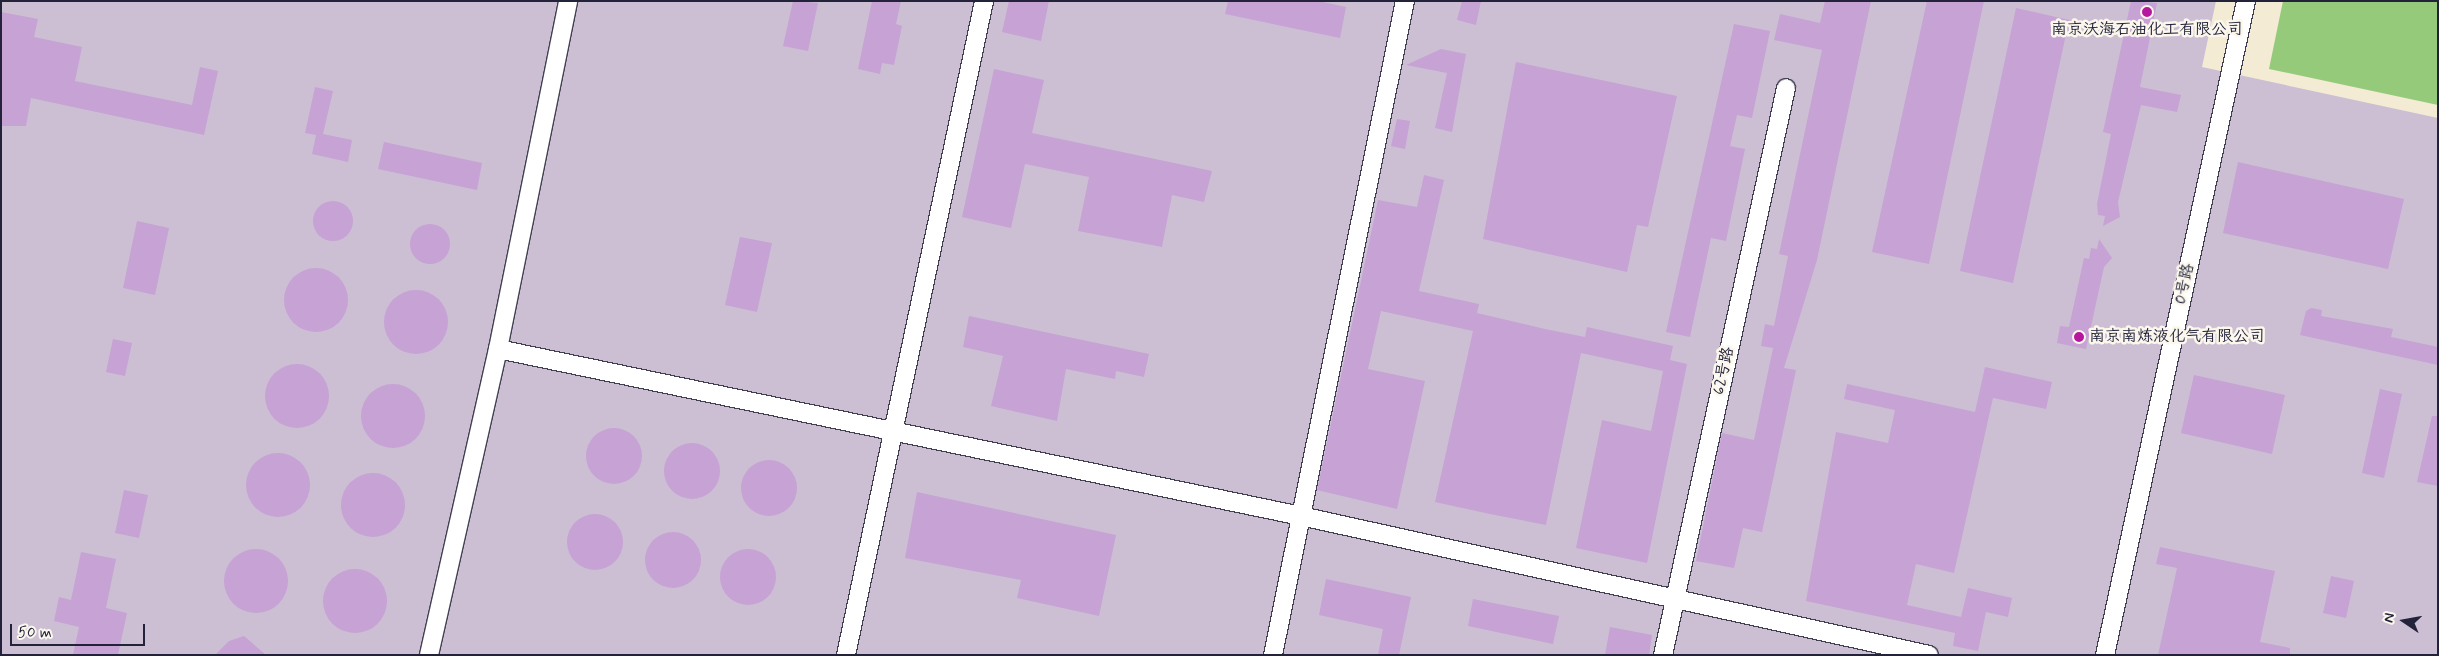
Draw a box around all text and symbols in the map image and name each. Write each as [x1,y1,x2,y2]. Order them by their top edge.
marker: 南京沃海石油化工有限公司 [2141,6,2153,18]
place label: 南京沃海石油化工有限公司 [2051,20,2243,40]
street label: 0号路 [2171,262,2199,306]
place label: 南京南炼液化气有限公司 [2089,327,2265,347]
marker: 南京南炼液化气有限公司 [2073,331,2085,343]
street label: 62号路 [1710,345,1738,397]
north arrow [2379,596,2429,646]
text: N [2380,611,2399,624]
scale bar [12,614,148,646]
text: 50 m [18,623,52,643]

